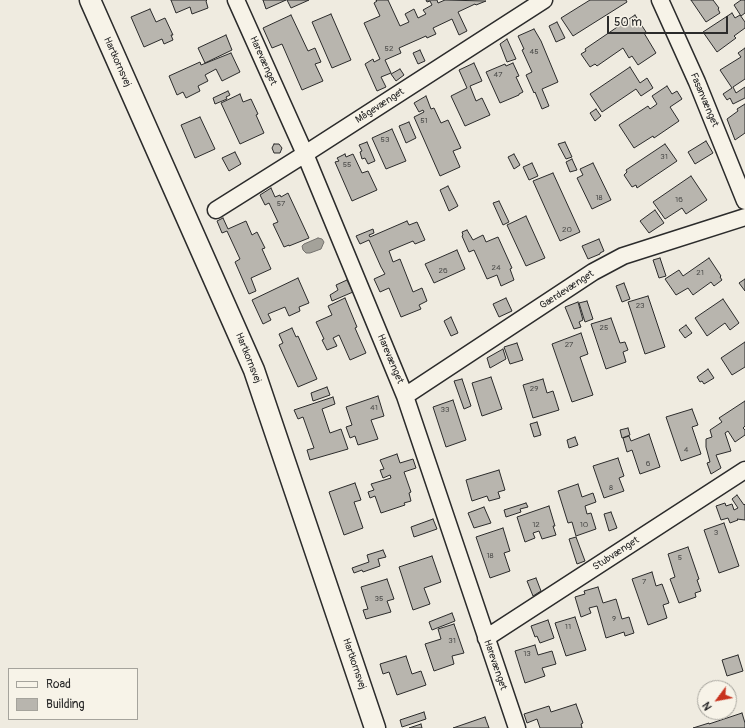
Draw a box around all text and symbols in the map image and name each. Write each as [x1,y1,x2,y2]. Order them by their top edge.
scale bar [609,8,730,34]
text: 50 m [614,15,642,30]
street label: Hartkornsvej [101,35,133,89]
street label: Harevænget [247,35,279,87]
house number: 52 [385,44,393,54]
house number: 45 [530,47,538,57]
house number: 47 [494,70,502,80]
street label: Fasanvænget [687,71,721,129]
street label: Mågevænget [353,86,407,126]
house number: 51 [420,116,428,126]
house number: 53 [381,135,389,145]
house number: 31 [660,152,668,162]
house number: 55 [343,160,351,170]
house number: 18 [595,193,603,203]
house number: 16 [675,195,683,205]
house number: 57 [277,199,285,209]
house number: 20 [562,225,572,235]
house number: 24 [491,263,501,273]
house number: 26 [438,266,448,276]
street label: Gærdevænget [538,268,596,312]
house number: 21 [696,268,704,278]
house number: 23 [636,301,644,311]
house number: 25 [600,323,608,333]
street label: Hartkornsvej [232,331,264,385]
street label: Harevænget [374,332,406,386]
house number: 27 [565,340,573,350]
house number: 29 [530,384,538,394]
house number: 41 [370,403,378,413]
house number: 33 [441,405,449,415]
house number: 4 [684,445,688,455]
house number: 6 [646,459,650,469]
house number: 8 [609,483,613,493]
house number: 12 [532,520,540,530]
house number: 10 [580,520,588,530]
house number: 3 [714,528,718,538]
street label: Stubvænget [590,535,642,573]
house number: 18 [486,551,494,561]
house number: 5 [678,553,682,563]
house number: 7 [642,577,646,587]
house number: 35 [375,594,383,604]
house number: 9 [612,614,616,624]
house number: 11 [565,622,571,632]
house number: 31 [448,636,456,646]
street label: Hartkornsvej [340,637,368,691]
street label: Harevænget [481,638,509,692]
house number: 13 [523,649,531,659]
legend [8,668,138,720]
text: Road [46,677,71,692]
north arrow [697,680,737,720]
text: Building [46,697,85,712]
text: N [700,699,715,713]

